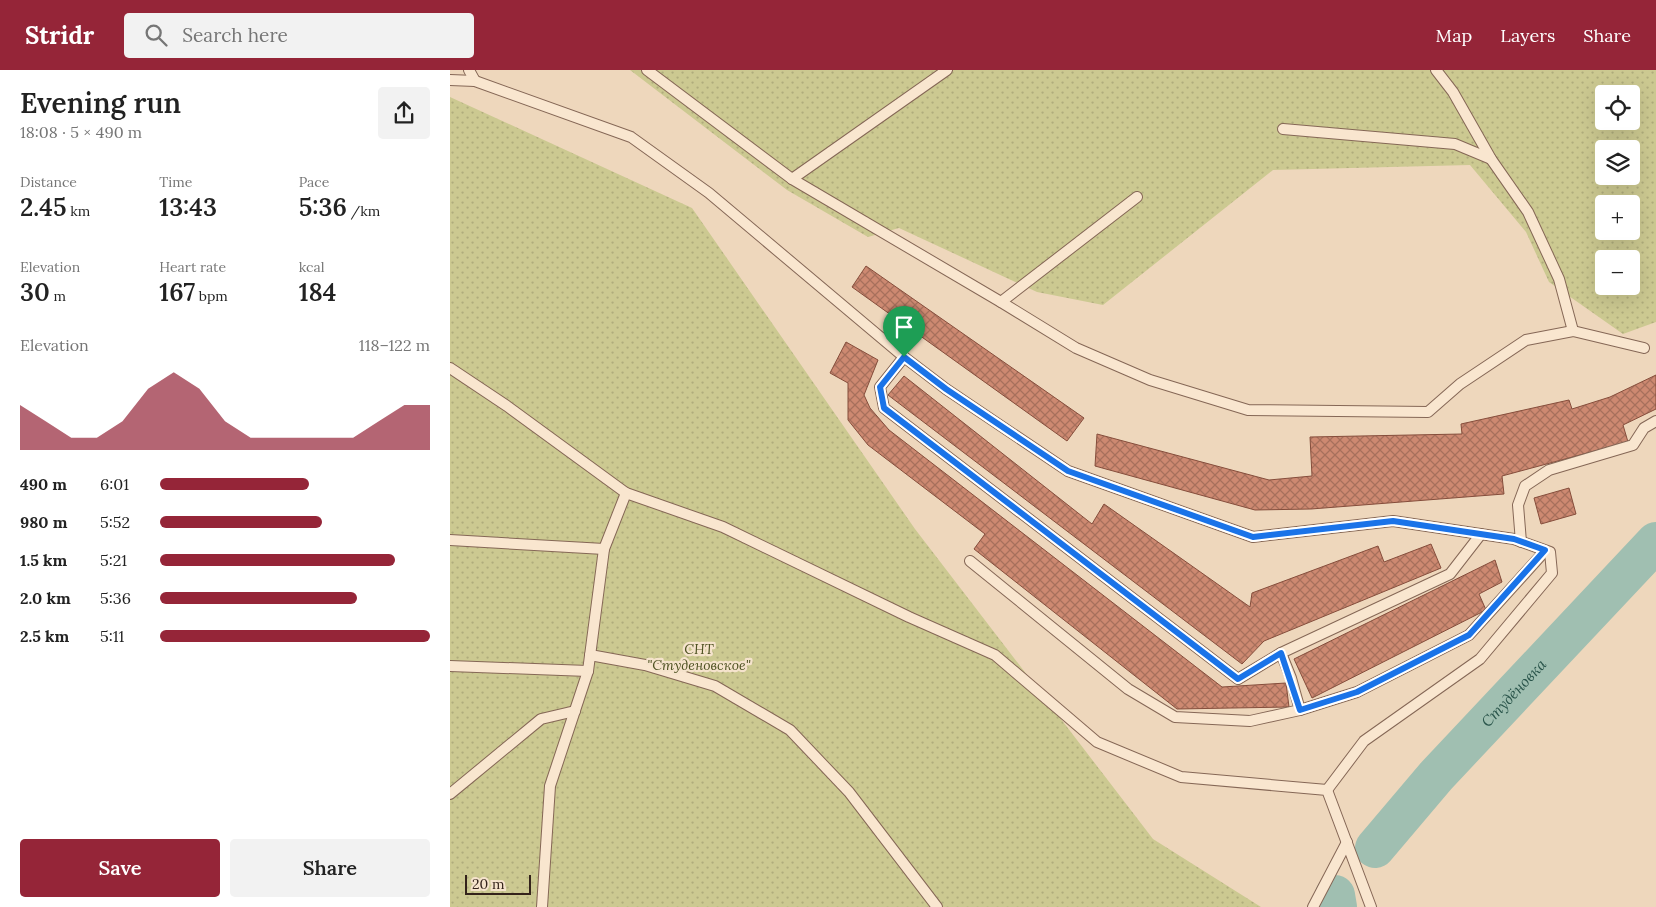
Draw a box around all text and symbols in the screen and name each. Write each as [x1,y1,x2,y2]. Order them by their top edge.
search box [124,13,474,58]
text: Stridr [25,20,94,51]
icon: search [142,21,170,49]
text: Search here [182,23,288,47]
text: Map [1436,24,1472,47]
text: Layers [1500,24,1555,47]
text: Share [1583,24,1631,47]
text: Evening run [20,85,181,121]
map controls [1595,85,1640,295]
button: locate [1595,85,1640,130]
button: share [378,87,430,139]
text: 18:08 · 5 × 490 m [20,122,142,142]
button: layers [1595,140,1640,185]
text: Distance [20,173,77,191]
text: Time [159,173,192,191]
text: Pace [299,173,329,191]
text: 2.45 [20,191,66,223]
text: 13:43 [159,191,217,223]
text: 5:36 [299,191,347,223]
button: + [1595,195,1640,240]
text: km [66,202,90,220]
text: /km [347,202,380,220]
button: − [1595,250,1640,295]
text: Elevation [20,258,80,276]
text: Heart rate [159,258,226,276]
text: kcal [299,258,325,276]
text: 30 [20,276,50,308]
text: 167 [159,276,195,308]
text: 184 [299,276,336,308]
text: m [50,287,66,305]
text: bpm [195,287,228,305]
pin [883,306,925,357]
icon: arrive [890,313,918,341]
text: Elevation [20,335,89,355]
text: 118–122 m [359,335,430,355]
text: 490 m [20,474,67,494]
text: 6:01 [100,474,129,494]
text: 980 m [20,512,67,532]
text: 5:52 [100,512,130,532]
text: 1.5 km [20,550,67,570]
text: 5:21 [100,550,127,570]
text: 2.0 km [20,588,71,608]
text: 5:36 [100,588,131,608]
text: 2.5 km [20,626,69,646]
text: 5:11 [100,626,124,646]
park label: СНТ "Студеновское" [647,640,751,674]
water label: Студёновка [1477,654,1551,731]
button: Save [20,839,220,897]
button: Share [230,839,430,897]
scale bar [465,872,531,895]
text: 20 m [472,875,504,893]

